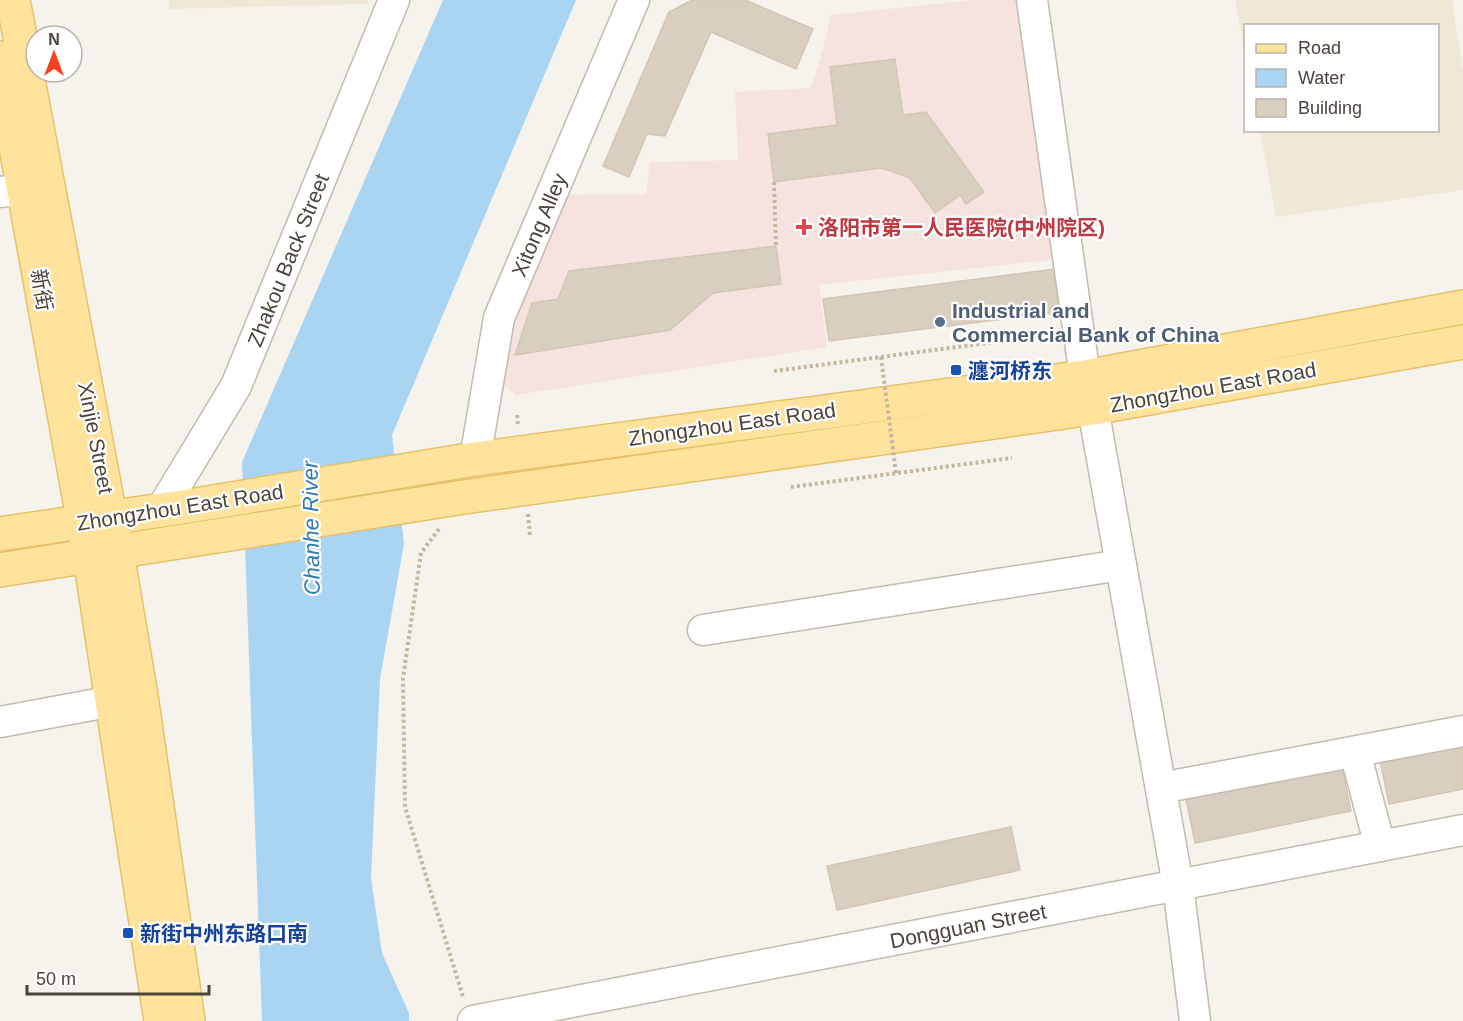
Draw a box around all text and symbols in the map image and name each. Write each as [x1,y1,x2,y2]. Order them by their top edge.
north arrow [24,24,84,84]
legend [1244,24,1439,132]
text: N [48,31,60,48]
text: Road [1298,38,1341,58]
text: Water [1298,68,1345,88]
text: Building [1298,98,1362,118]
street label: Zhakou Back Street [243,170,333,350]
street label: Xitong Alley [507,170,571,280]
place label: 洛阳市第一人民医院(中州院区) [818,216,1105,239]
marker: 洛阳市第一人民医院(中州院区) [795,218,813,236]
street label: 新街 [27,267,57,313]
place label: Industrial and Commercial Bank of China [952,299,1220,346]
marker: Industrial and Commercial Bank of China [933,315,947,329]
street label: Zhongzhou East Road [1108,358,1318,416]
place label: 瀍河桥东 [968,359,1052,382]
marker: 瀍河桥东 [949,363,963,377]
street label: Xinjie Street [74,380,118,496]
street label: Zhongzhou East Road [627,398,837,450]
water label: Chanhe River [297,459,325,595]
street label: Zhongzhou East Road [75,479,285,535]
street label: Dongguan Street [888,900,1048,952]
place label: 新街中州东路口南 [140,922,308,945]
marker: 新街中州东路口南 [121,926,135,940]
scale bar [27,958,208,996]
text: 50 m [36,969,76,989]

